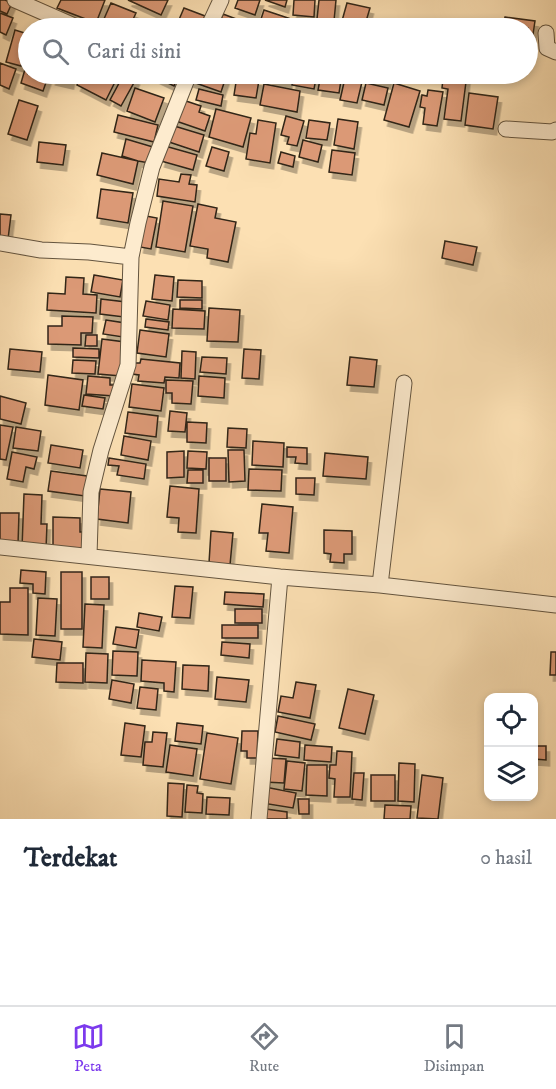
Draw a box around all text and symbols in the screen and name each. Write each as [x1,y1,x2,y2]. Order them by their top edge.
search box [18,18,538,84]
icon: search [39,35,72,68]
text: Cari di sini [87,38,181,65]
map controls [484,693,538,801]
button: locate [484,693,538,747]
button: layers [484,747,538,801]
text: Terdekat [24,842,117,875]
text: 0 hasil [480,846,532,871]
tab: Peta [72,1020,105,1076]
tab: Rute [248,1020,281,1076]
tab: Disimpan [424,1020,484,1076]

